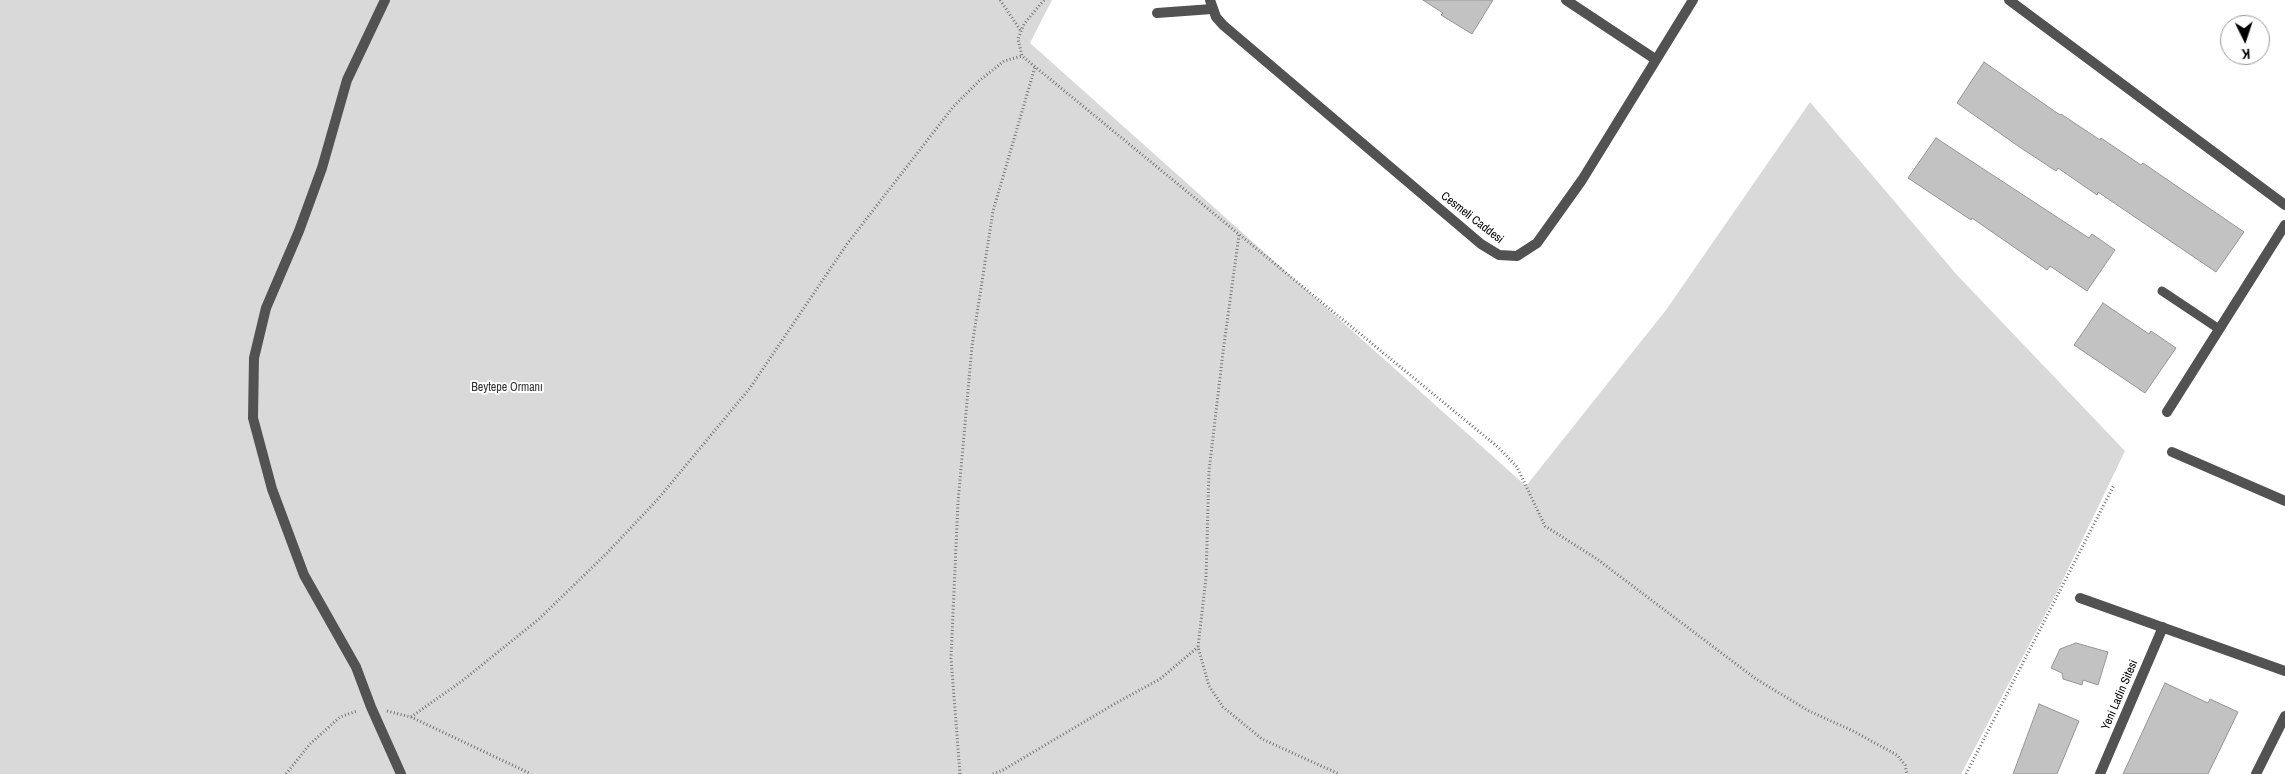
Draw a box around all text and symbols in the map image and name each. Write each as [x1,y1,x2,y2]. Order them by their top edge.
north arrow [2220,15,2270,65]
text: K [2241,45,2251,63]
street label: Cesmeli Caddesi [1438,189,1506,247]
park label: Beytepe Ormanı [471,381,543,395]
street label: Yeni Ladin Sitesi [2099,658,2141,732]

